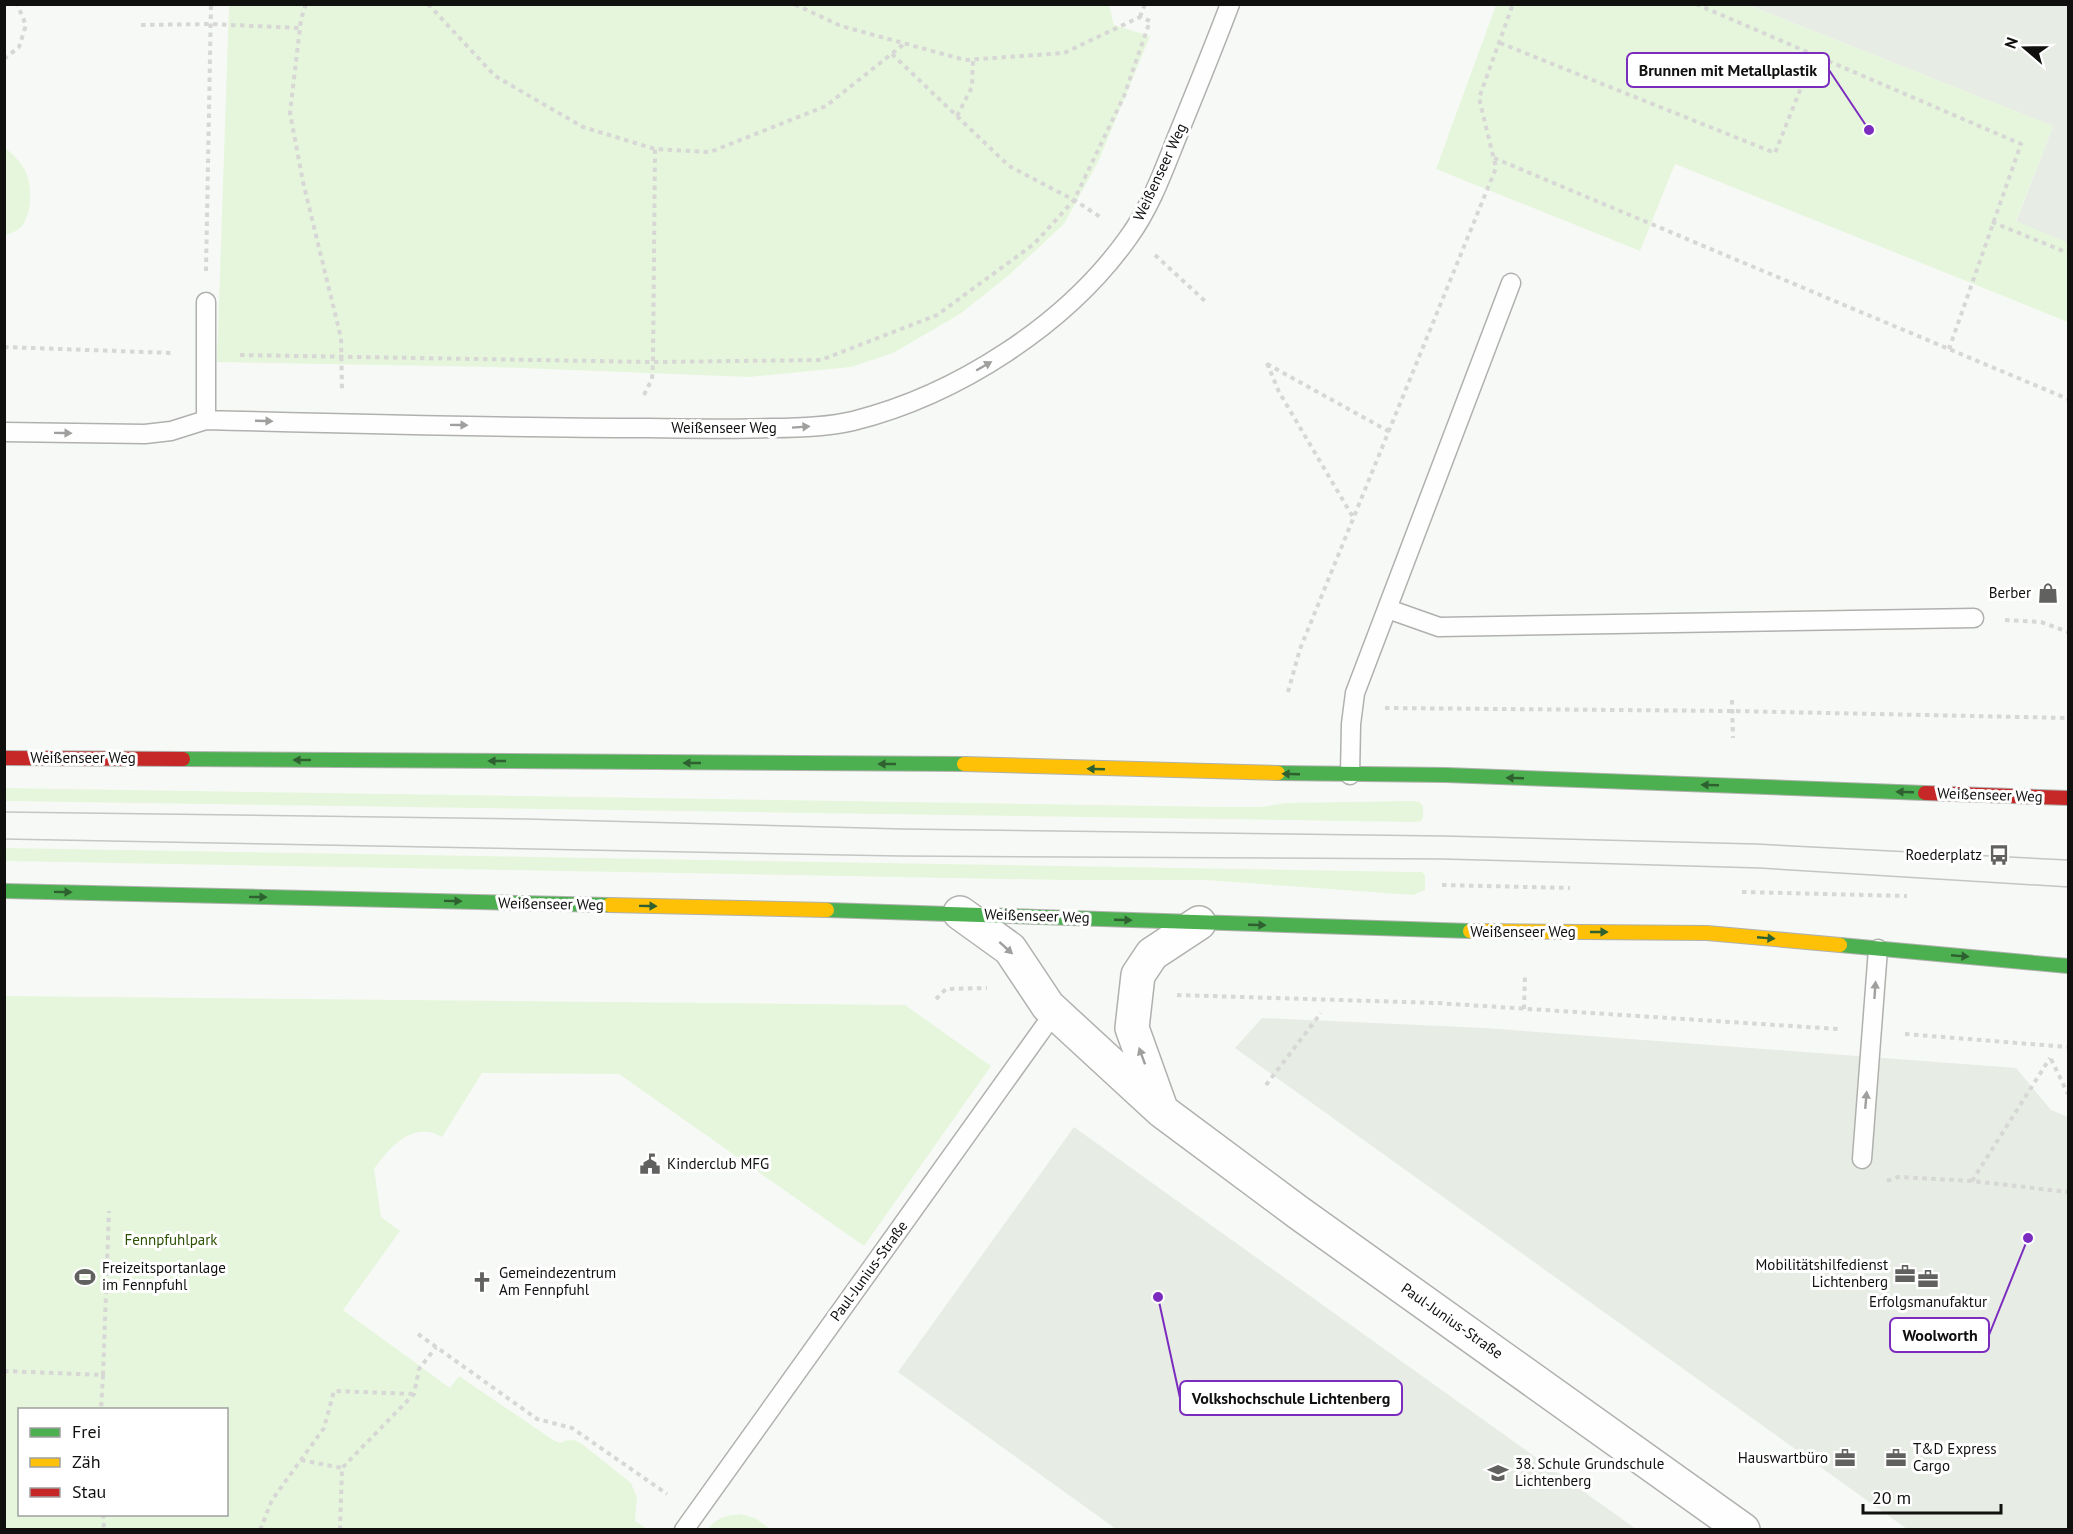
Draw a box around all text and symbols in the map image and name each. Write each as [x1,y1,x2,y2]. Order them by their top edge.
north arrow [1995,18,2055,78]
text: N [2000,35,2022,51]
callout: Brunnen mit Metallplastik [1627,53,1829,87]
text: Brunnen mit Metallplastik [1639,60,1817,80]
street label: Weißenseer Weg [1129,120,1190,224]
one-way arrow [976,360,992,371]
one-way arrow [254,417,273,426]
street label: Weißenseer Weg [671,418,777,437]
one-way arrow [449,420,468,430]
one-way arrow [791,423,810,432]
one-way arrow [53,428,72,438]
shop icon: Berber [2036,581,2060,605]
place label: Berber [1989,583,2031,602]
street label: Weißenseer Weg [30,748,136,767]
one-way arrow [293,755,312,765]
one-way arrow [488,756,507,766]
one-way arrow [683,758,702,768]
one-way arrow [878,759,897,769]
one-way arrow [1087,764,1106,773]
one-way arrow [1282,769,1301,779]
one-way arrow [1506,773,1525,782]
one-way arrow [1701,780,1720,789]
street label: Weißenseer Weg [1937,783,2043,806]
one-way arrow [1896,788,1915,797]
bus stop icon: Roederplatz [1987,843,2011,867]
place label: Roederplatz [1906,845,1982,864]
one-way arrow [53,888,72,897]
one-way arrow [248,892,267,902]
street label: Weißenseer Weg [498,893,604,914]
one-way arrow [443,897,462,906]
one-way arrow [638,901,657,910]
street label: Weißenseer Weg [984,904,1090,927]
one-way arrow [1113,915,1132,924]
one-way arrow [1248,920,1267,930]
street label: Weißenseer Weg [1470,922,1576,941]
one-way arrow [1590,927,1609,937]
one-way arrow [1756,933,1775,943]
one-way arrow [999,941,1014,955]
one-way arrow [1950,951,1969,961]
one-way arrow [1870,980,1880,999]
one-way arrow [1136,1046,1146,1064]
one-way arrow [1861,1091,1871,1110]
public building icon: Kinderclub MFG [638,1152,662,1176]
place label: Kinderclub MFG [667,1154,769,1173]
street label: Paul-Junius-Straße [826,1217,911,1325]
park label: Fennpfuhlpark [124,1230,218,1249]
place label: Mobilitätshilfedienst Lichtenberg [1755,1255,1888,1291]
place label: Freizeitsportanlage im Fennpfuhl [102,1258,226,1294]
office icon: Mobilitätshilfedienst Lichtenberg [1893,1262,1917,1286]
place label: Gemeindezentrum Am Fennpfuhl [499,1263,616,1299]
sports icon: Freizeitsportanlage im Fennpfuhl [73,1265,97,1289]
office icon: Erfolgsmanufaktur [1916,1267,1940,1291]
church icon: Gemeindezentrum Am Fennpfuhl [470,1270,494,1294]
street label: Paul-Junius-Straße [1398,1278,1507,1363]
place label: Erfolgsmanufaktur [1869,1292,1987,1311]
callout: Woolworth [1890,1318,1989,1352]
text: Woolworth [1902,1325,1978,1345]
callout: Volkshochschule Lichtenberg [1180,1381,1402,1415]
text: Volkshochschule Lichtenberg [1191,1388,1390,1408]
legend [18,1408,228,1516]
text: Frei [72,1420,101,1443]
place label: T&D Express Cargo [1913,1439,1997,1475]
office icon: Hauswartbüro [1833,1446,1857,1470]
office icon: T&D Express Cargo [1884,1446,1908,1470]
place label: Hauswartbüro [1738,1448,1828,1467]
text: Zäh [72,1450,101,1473]
place label: 38. Schule Grundschule Lichtenberg [1515,1454,1664,1490]
school or university icon: 38. Schule Grundschule Lichtenberg [1486,1461,1510,1485]
scale bar [1863,1477,2001,1515]
text: Stau [72,1480,106,1503]
text: 20 m [1872,1486,1911,1509]

